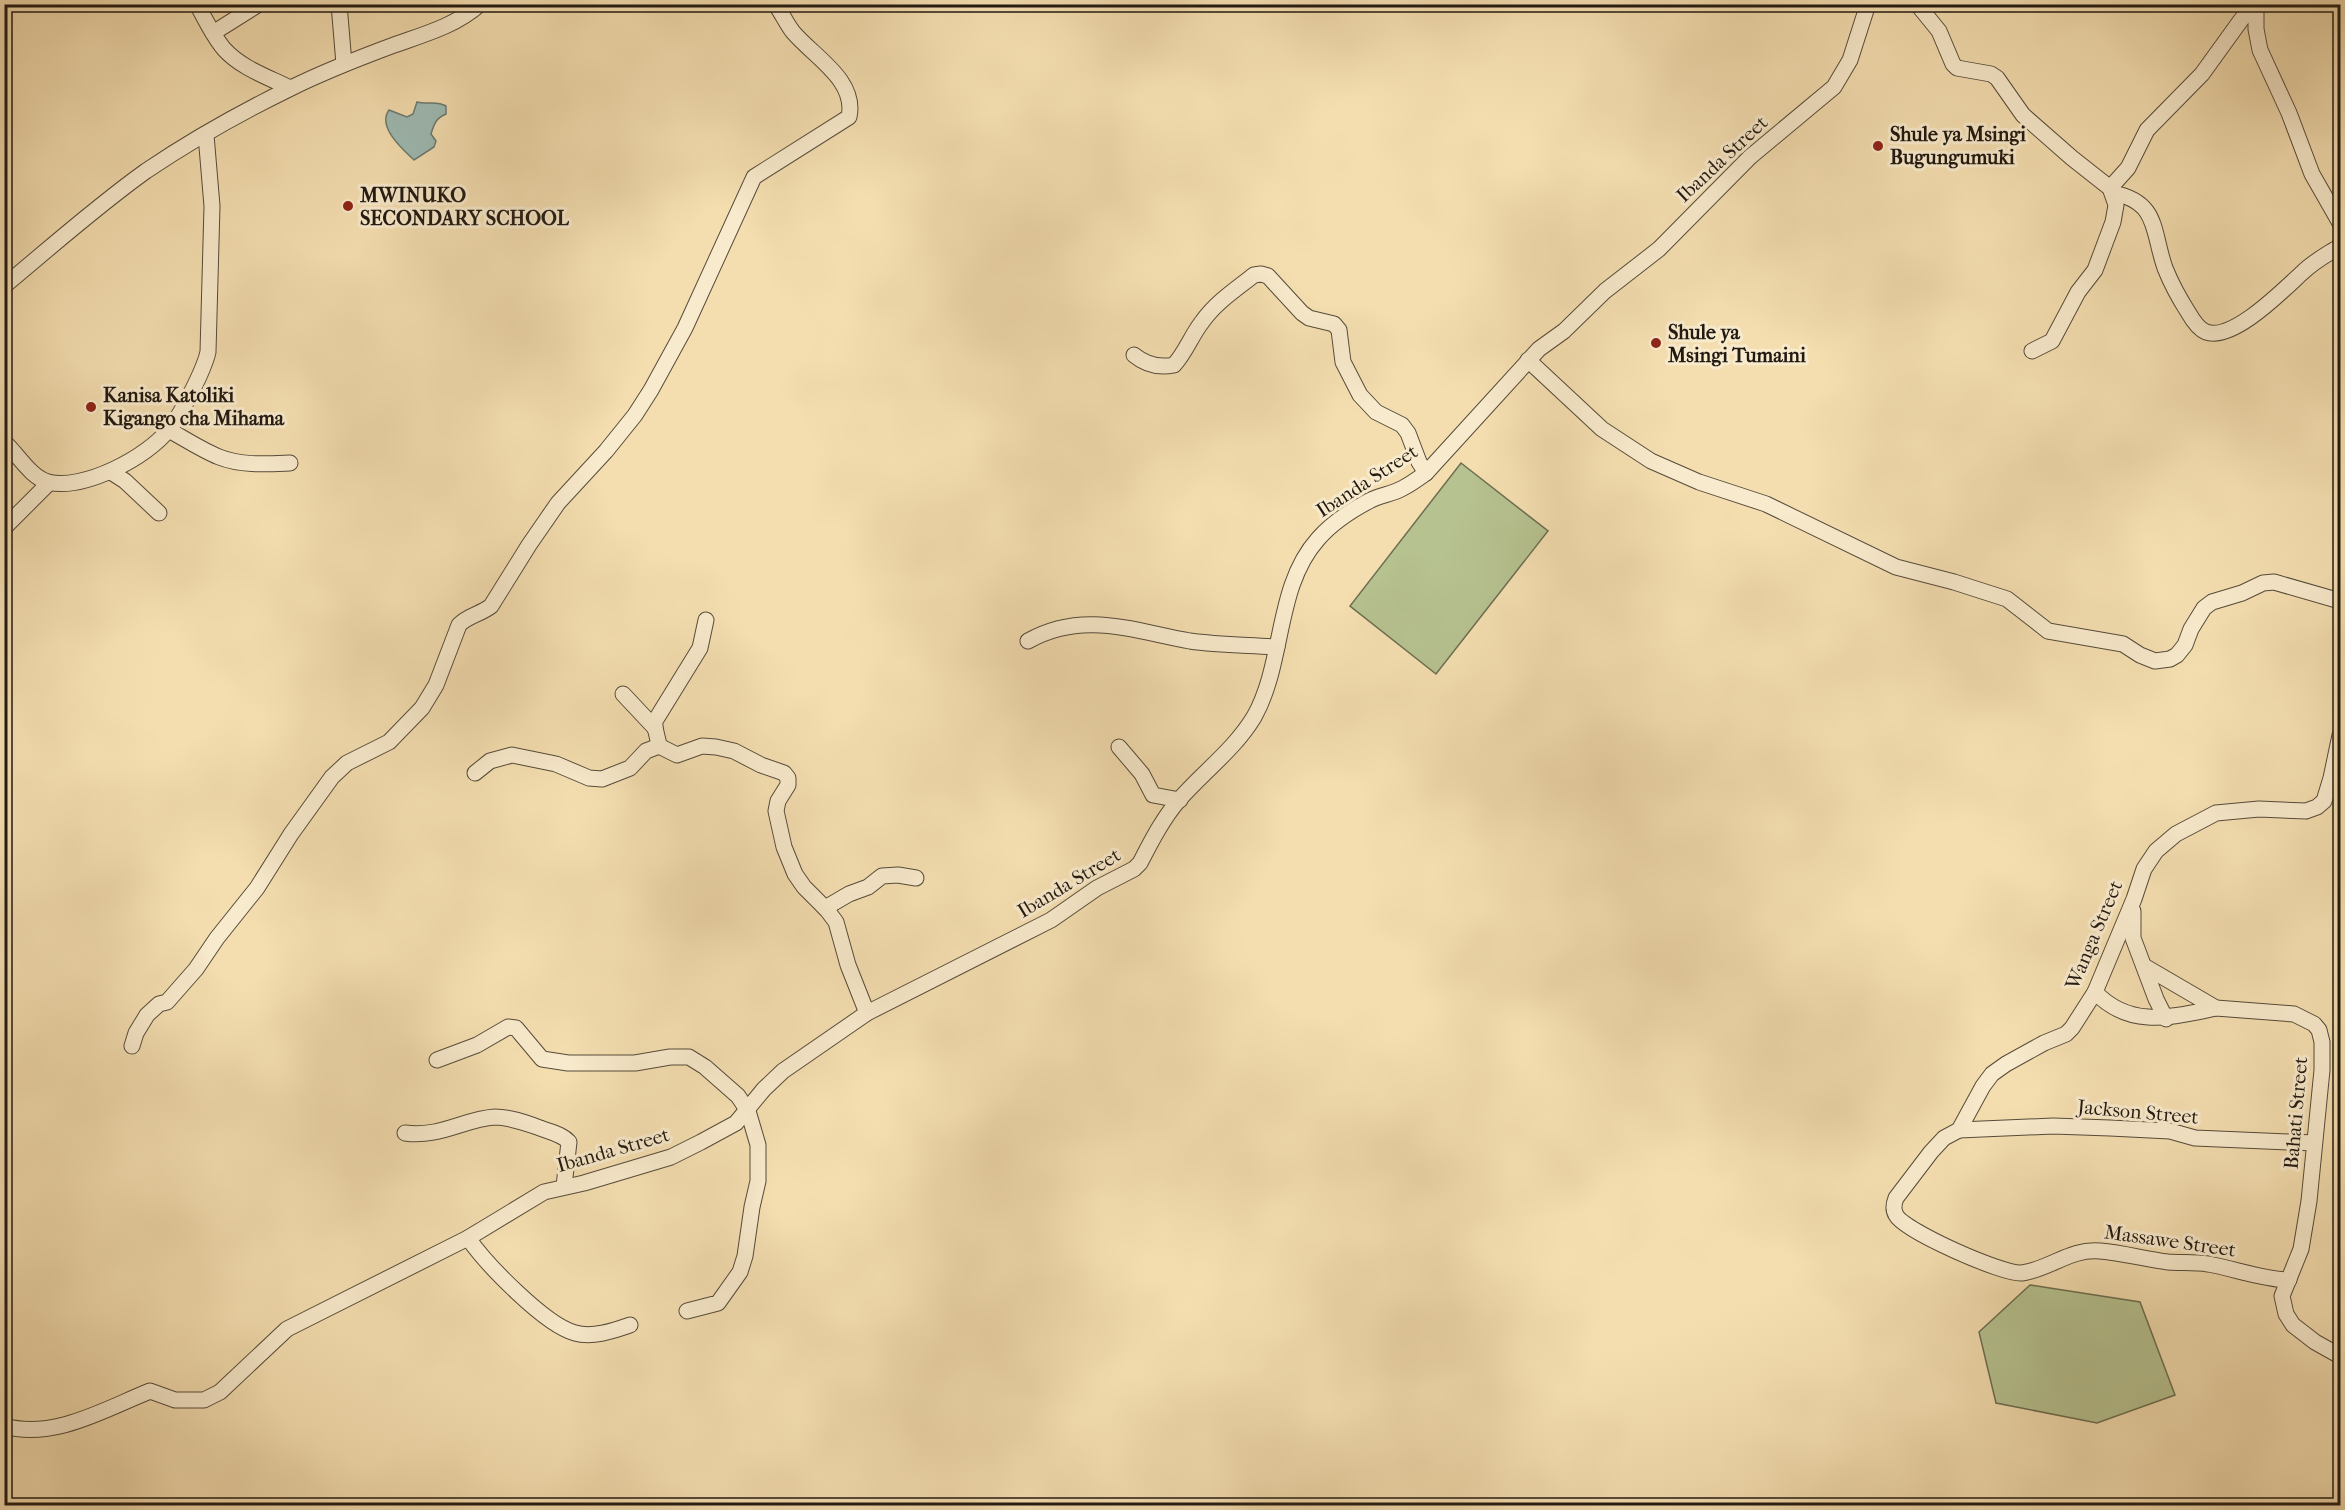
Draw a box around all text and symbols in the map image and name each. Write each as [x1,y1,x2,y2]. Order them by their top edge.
street label: Ibanda Street [1672,111,1772,207]
place label: Shule ya Msingi Bugungumuki [1890,123,2027,169]
marker: Shule ya Msingi Bugungumuki [1871,139,1885,153]
place label: MWINUKO SECONDARY SCHOOL [359,184,570,230]
marker: MWINUKO SECONDARY SCHOOL [341,199,355,213]
place label: Shule ya Msingi Tumaini [1667,321,1807,367]
marker: Shule ya Msingi Tumaini [1649,336,1663,350]
place label: Kanisa Katoliki Kigango cha Mihama [103,384,285,430]
marker: Kanisa Katoliki Kigango cha Mihama [84,400,98,414]
street label: Ibanda Street [1312,440,1422,522]
street label: Ibanda Street [1013,843,1125,923]
street label: Wanga Street [2060,877,2127,994]
street label: Bahati Street [2280,1056,2312,1170]
street label: Jackson Street [2075,1095,2199,1129]
street label: Ibanda Street [554,1123,672,1177]
street label: Massawe Street [2103,1220,2237,1262]

